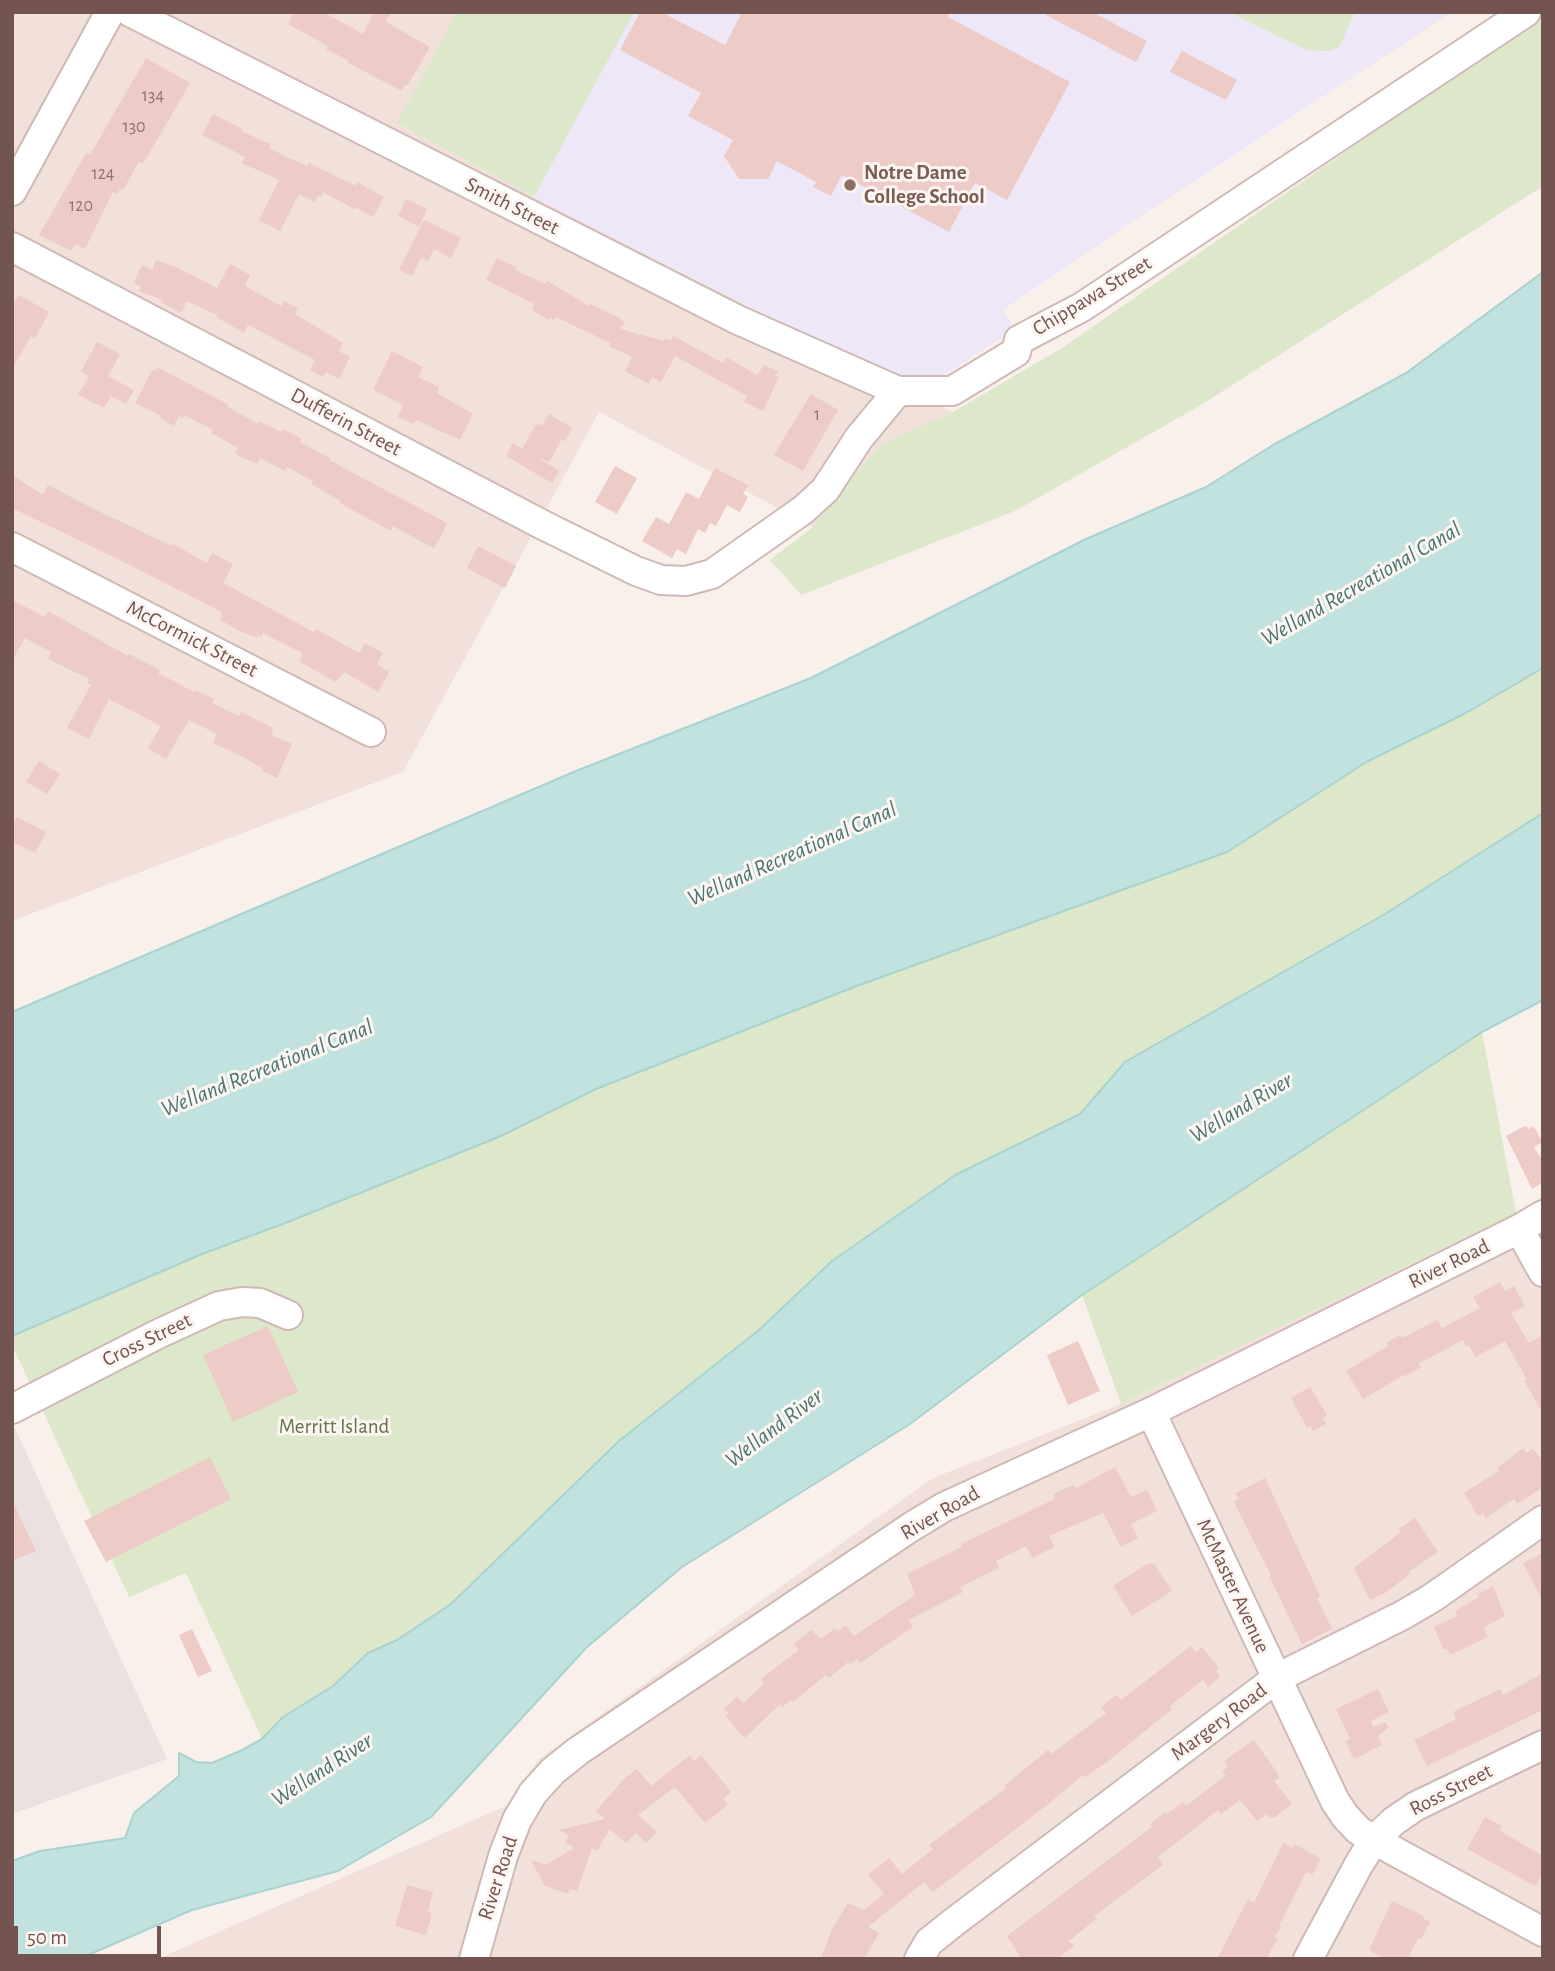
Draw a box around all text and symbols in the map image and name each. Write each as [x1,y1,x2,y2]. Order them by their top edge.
house number: 134 [142,85,164,107]
house number: 130 [122,116,146,138]
place label: Notre Dame College School [864,160,985,210]
house number: 124 [91,163,115,185]
street label: Smith Street [461,172,563,240]
marker: Notre Dame College School [842,177,858,193]
house number: 120 [69,195,93,217]
street label: Chippawa Street [1028,251,1156,341]
street label: Dufferin Street [286,382,406,462]
house number: 1 [814,404,820,426]
water label: Welland Recreational Canal [1256,515,1466,653]
street label: McCormick Street [122,595,262,683]
water label: Welland Recreational Canal [683,795,901,913]
water label: Welland Recreational Canal [157,1013,377,1123]
water label: Welland River [1185,1067,1297,1149]
street label: River Road [1404,1234,1494,1294]
street label: Cross Street [98,1308,196,1372]
water label: Welland River [720,1382,828,1474]
park label: Merritt Island [279,1414,389,1440]
street label: River Road [896,1480,984,1546]
street label: McMaster Avenue [1191,1515,1275,1657]
street label: Margery Road [1166,1678,1272,1766]
water label: Welland River [266,1727,378,1813]
street label: Ross Street [1405,1758,1497,1822]
street label: River Road [473,1833,523,1923]
scale bar [18,1912,164,1956]
text: 50 m [27,1927,67,1948]

